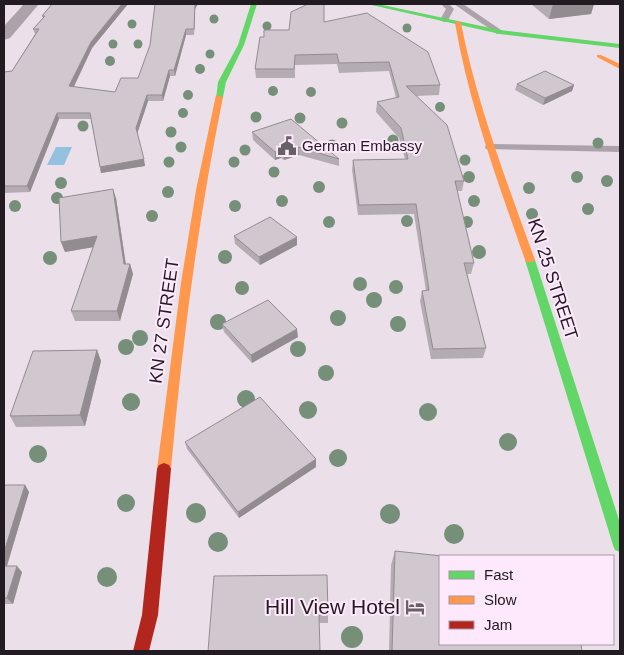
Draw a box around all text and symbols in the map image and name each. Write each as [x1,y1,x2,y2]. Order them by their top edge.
public building icon: German Embassy [276,135,298,157]
place label: German Embassy [302,137,423,154]
street label: KN 25 STREET [524,216,582,342]
street label: KN 27 STREET [145,257,183,385]
legend [439,555,614,645]
text: Fast [484,566,514,583]
text: Slow [484,591,517,608]
place label: Hill View Hotel [265,595,400,618]
hotel icon: Hill View Hotel [404,596,426,618]
text: Jam [484,616,512,633]

